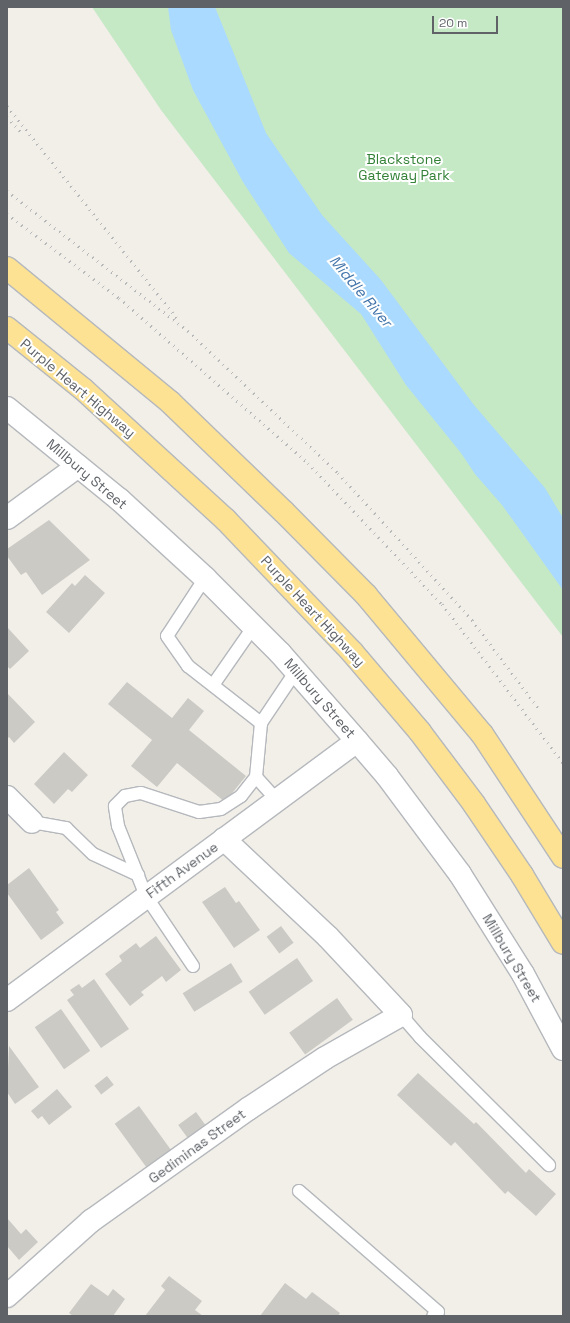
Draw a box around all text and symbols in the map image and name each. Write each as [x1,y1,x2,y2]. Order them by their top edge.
scale bar [434,8,500,34]
text: 20 m [439,15,467,31]
park label: Blackstone Gateway Park [358,151,450,184]
water label: Middle River [326,252,396,330]
street label: Purple Heart Highway [17,335,139,441]
street label: Millbury Street [43,435,131,513]
street label: Purple Heart Highway [257,552,369,670]
street label: Millbury Street [281,655,359,741]
street label: Fifth Avenue [143,838,221,902]
street label: Millbury Street [479,911,545,1005]
street label: Gediminas Street [145,1105,249,1187]

